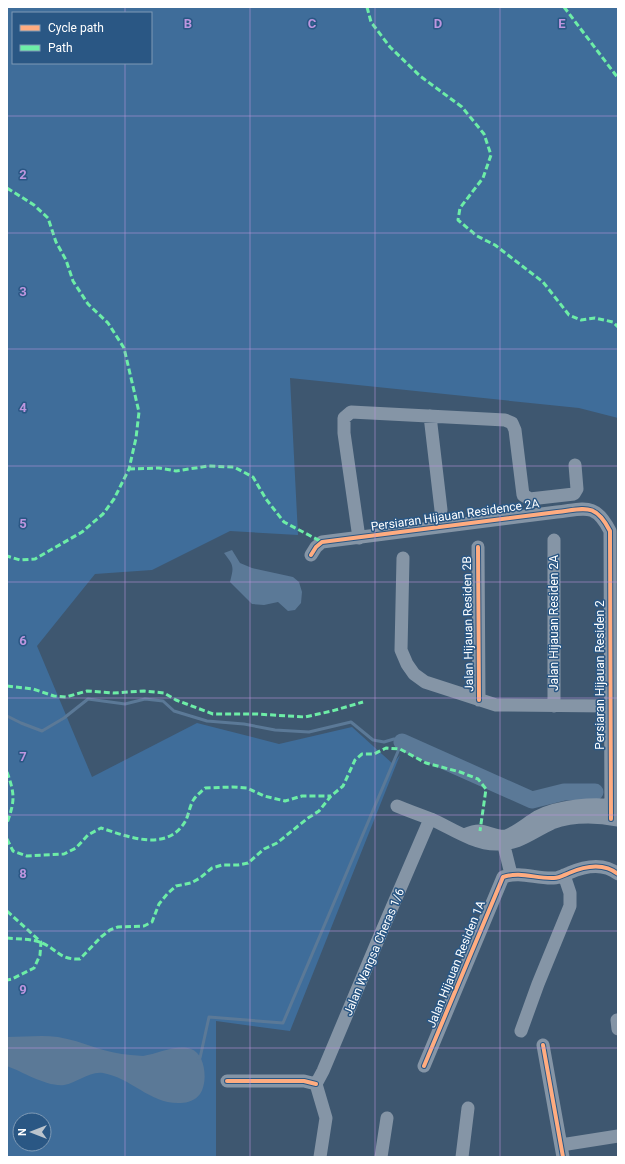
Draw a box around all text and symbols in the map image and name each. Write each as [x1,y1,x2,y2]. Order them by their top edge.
legend [12,12,152,64]
text: B [184,16,192,31]
text: C [308,16,317,31]
text: D [434,16,442,31]
text: E [558,16,566,31]
text: Cycle path [48,21,104,35]
text: Path [48,41,73,55]
text: 2 [19,167,27,182]
text: 3 [19,284,27,299]
text: 4 [19,400,27,415]
street label: Persiaran Hijauan Residence 2A [370,496,540,534]
text: 5 [19,516,27,531]
street label: Jalan Hijauan Residen 2A [547,555,561,691]
street label: Jalan Hijauan Residen 2B [460,556,476,692]
street label: Persiaran Hijauan Residen 2 [593,600,607,750]
text: 6 [19,633,27,648]
text: 7 [19,749,27,764]
text: 8 [19,866,27,881]
street label: Jalan Wangsa Cheras 1/6 [341,886,407,1018]
street label: Jalan Hijauan Residen 1A [424,898,488,1030]
text: 9 [19,982,27,997]
north arrow [12,1112,52,1152]
text: N [16,1128,29,1136]

